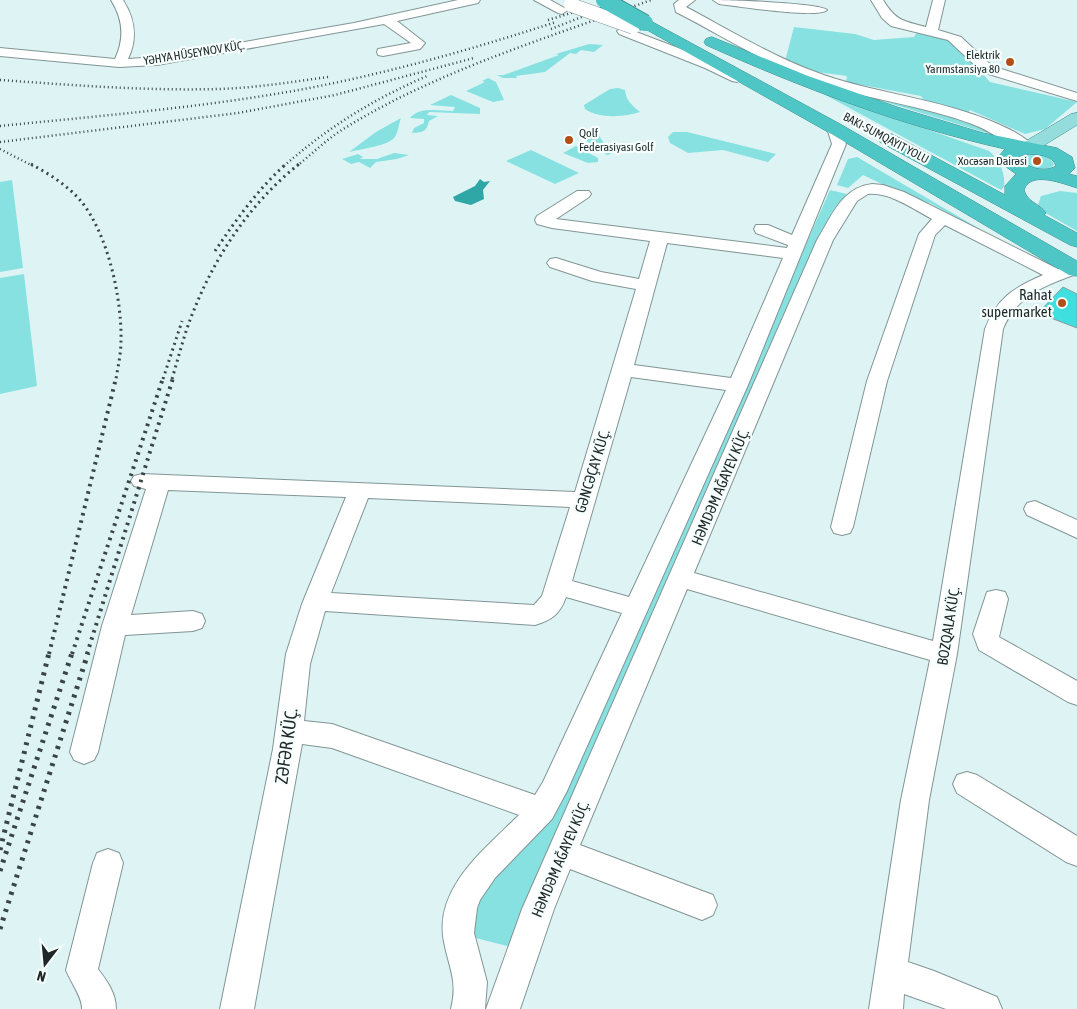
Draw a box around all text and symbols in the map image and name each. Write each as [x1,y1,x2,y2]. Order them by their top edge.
street label: YƏHYA HÜSEYNOV KÜÇ. [143,38,245,68]
place label: Elektrik Yarımstansiya 80 [925,48,1001,76]
marker: Elektrik Yarımstansiya 80 [1004,56,1016,68]
street label: BAKI-SUMQAYIT YOLU [841,110,931,166]
place label: Qolf Federasiyası Golf [579,126,654,154]
marker: Qolf Federasiyası Golf [563,134,575,146]
place label: Xocəsən Dairəsi [958,154,1027,168]
marker: Xocəsən Dairəsi [1031,155,1043,167]
place label: Rahat supermarket [981,286,1052,320]
marker: Rahat supermarket [1056,297,1068,309]
street label: HƏMDƏM AĞAYEV KÜÇ. [688,426,752,548]
street label: GƏNCƏÇAY KÜÇ. [571,427,613,515]
street label: BOZQALA KÜÇ. [933,585,963,666]
street label: ZƏFƏR KÜÇ. [270,707,302,785]
street label: HƏMDƏM AĞAYEV KÜÇ. [528,798,592,920]
north arrow [20,939,70,989]
text: N [35,968,48,985]

